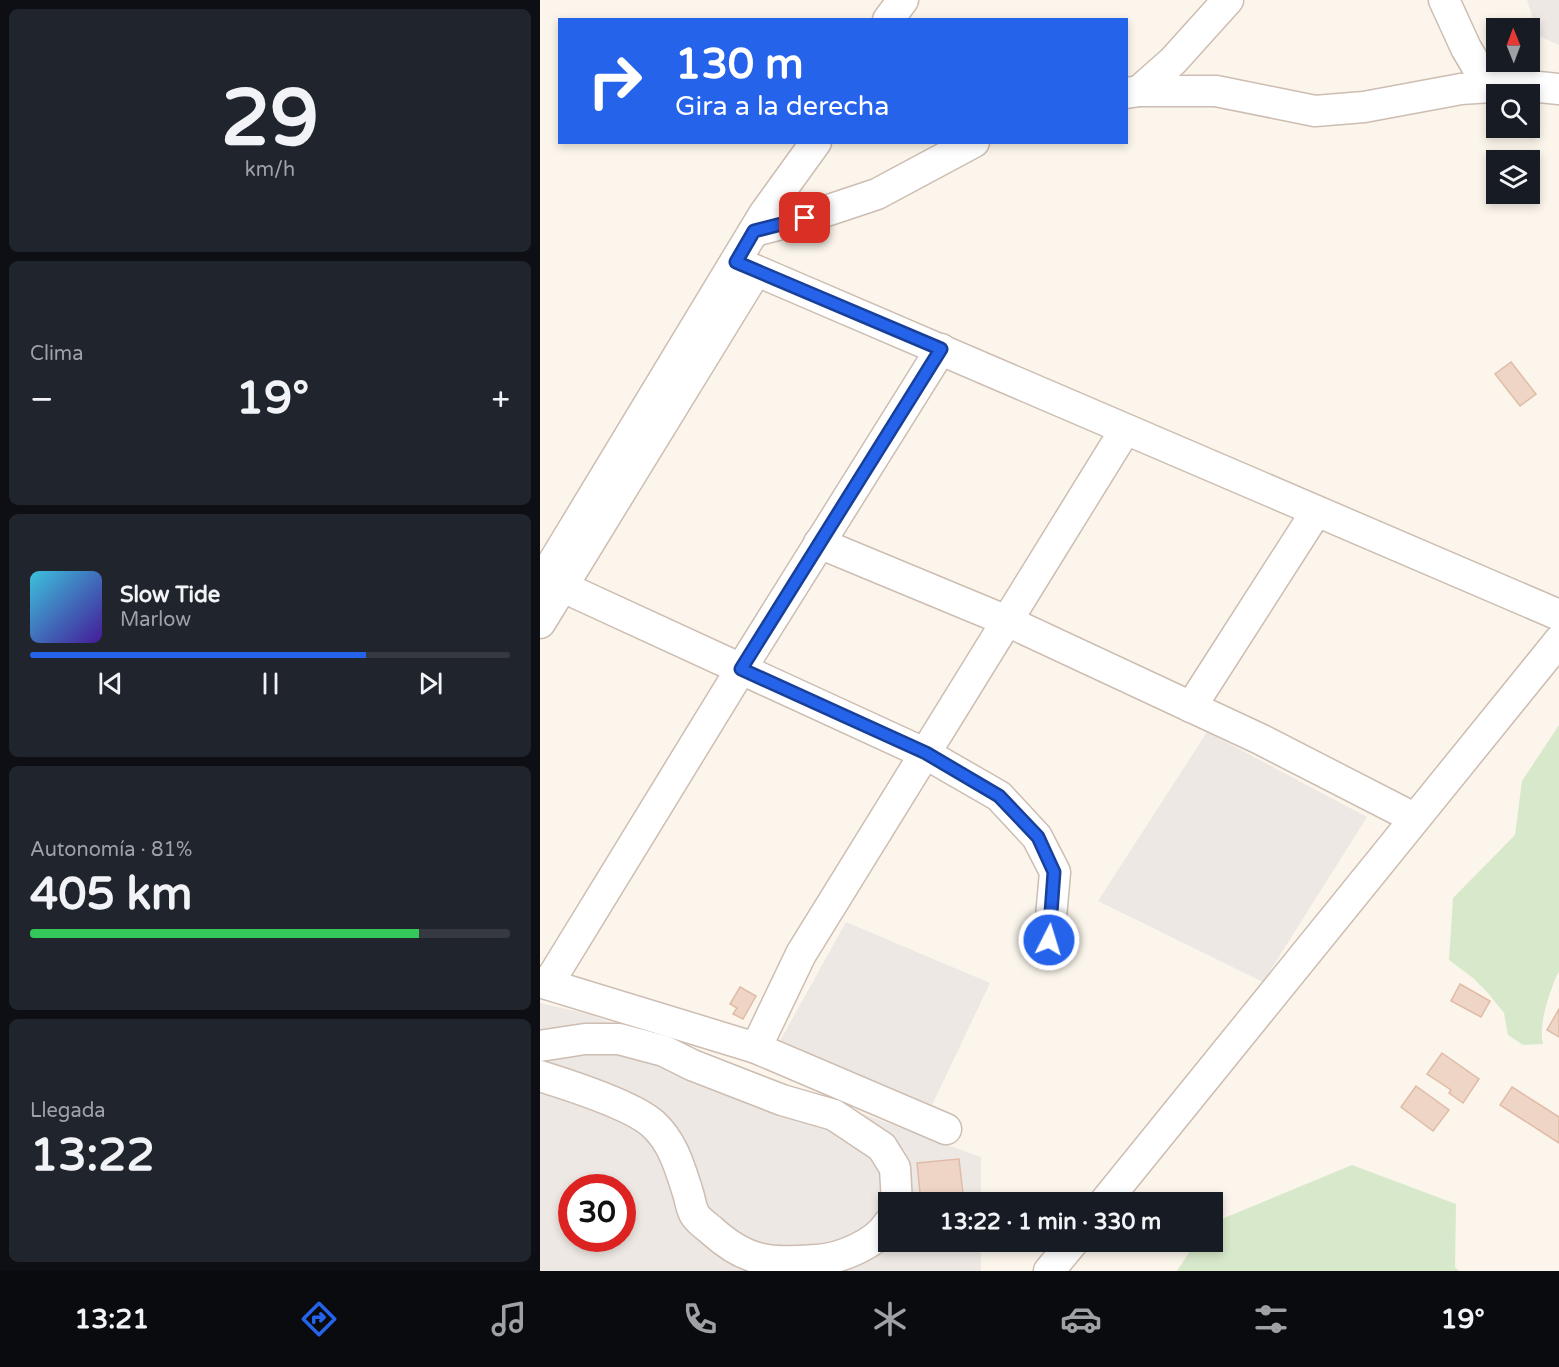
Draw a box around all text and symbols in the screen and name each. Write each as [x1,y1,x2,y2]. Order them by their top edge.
north arrow [1486,18,1540,72]
map controls [1486,18,1540,204]
text: 130 m [675,39,804,90]
icon: right [576,42,654,120]
text: 29 [221,72,319,166]
button: search [1486,84,1540,138]
text: Gira a la derecha [675,90,889,123]
button: layers [1486,150,1540,204]
text: km/h [245,158,295,182]
pin [779,192,830,243]
icon: arrive [788,201,821,234]
text: Clima [30,342,83,366]
text: 19° [236,372,309,426]
text: − [30,380,54,419]
text: + [491,380,510,419]
text: Slow Tide [120,582,220,608]
text: Marlow [120,608,191,632]
icon: previous [94,667,127,700]
icon: pause [254,667,287,700]
icon: next [414,667,447,700]
text: Autonomía · 81% [30,838,192,862]
text: 405 km [30,868,192,922]
position arrow [1017,908,1081,972]
text: Llegada [30,1099,106,1123]
text: 13:22 [30,1129,155,1183]
speed limit sign: 30 [558,1174,636,1252]
text: 13:22 · 1 min · 330 m [940,1209,1161,1235]
icon: directions [298,1298,340,1340]
icon: music [488,1298,530,1340]
icon: phone [679,1298,721,1340]
icon: climate [869,1298,911,1340]
icon: car [1060,1298,1102,1340]
icon: filters [1250,1298,1292,1340]
text: 13:21 [74,1303,149,1336]
text: 19° [1441,1303,1485,1336]

